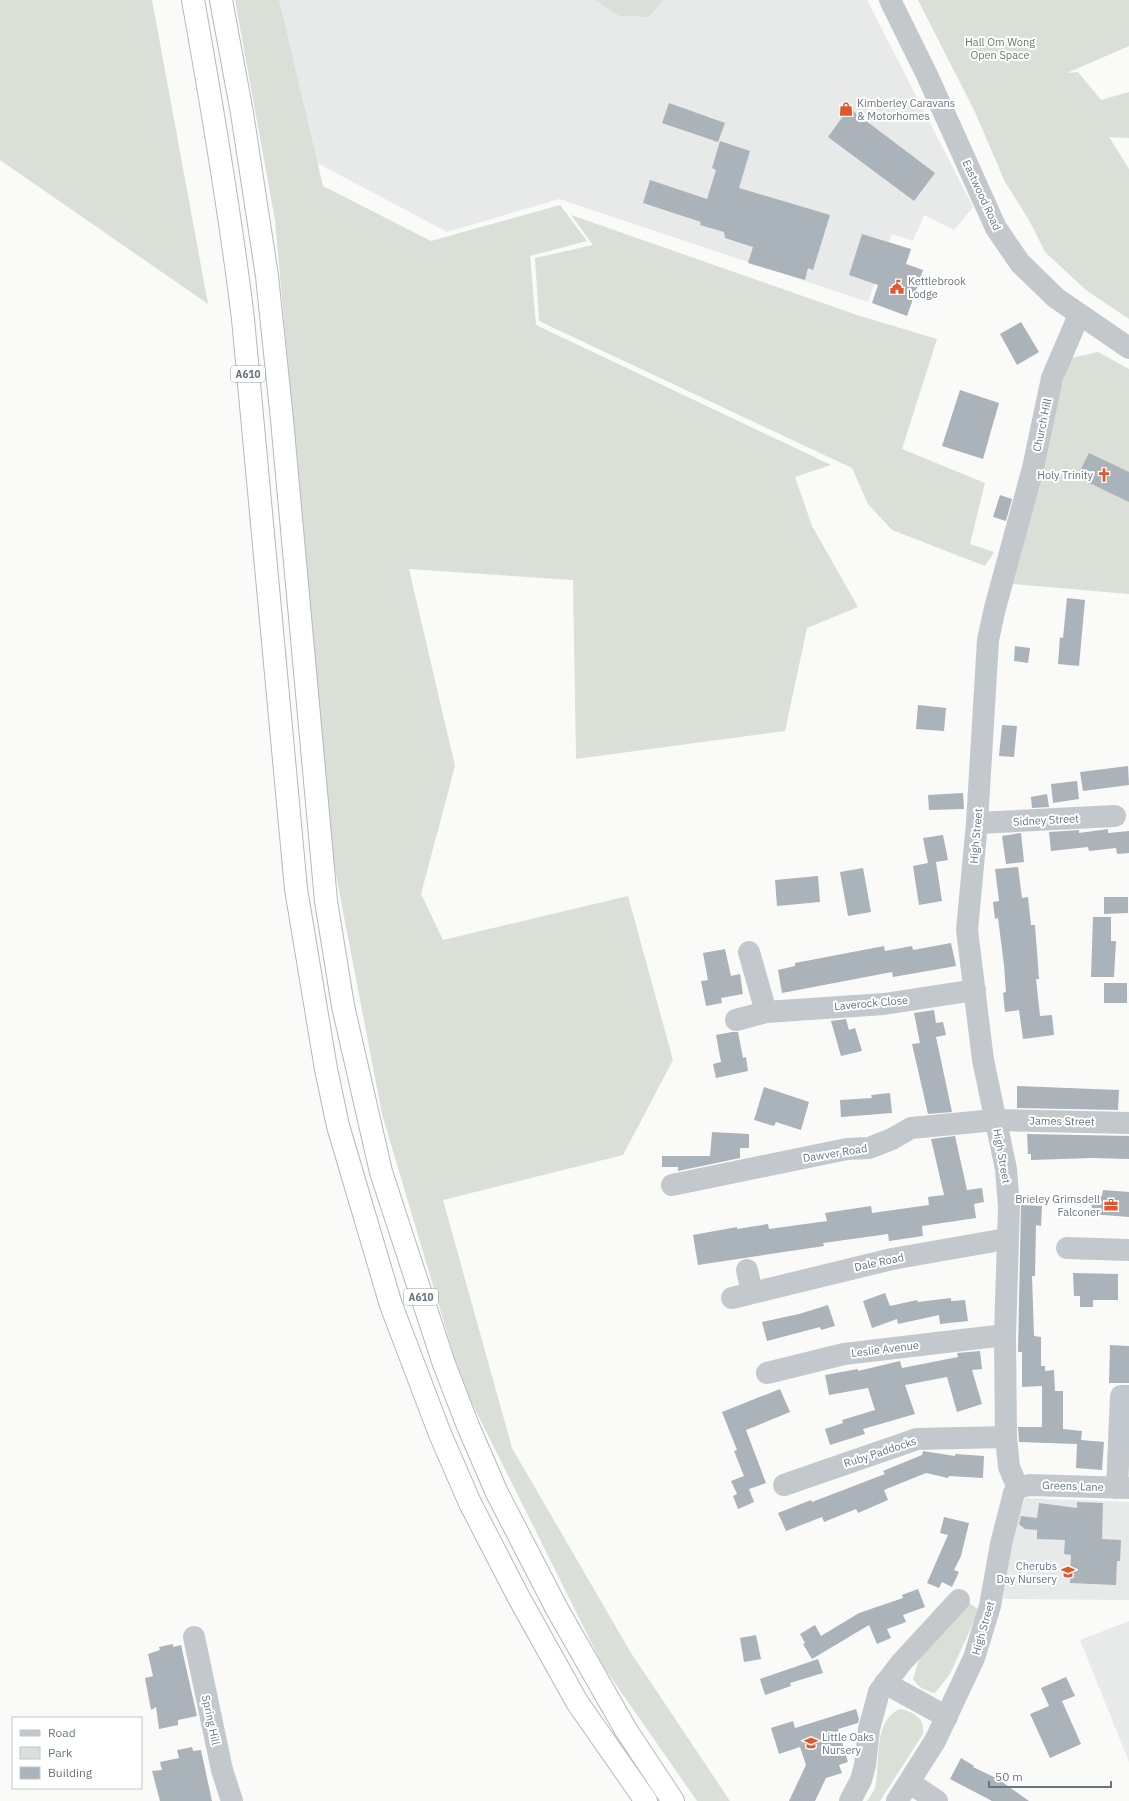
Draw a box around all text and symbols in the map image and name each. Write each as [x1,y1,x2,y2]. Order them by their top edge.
park label: Hall Om Wong Open Space [965,35,1035,62]
place label: Kimberley Caravans & Motorhomes [857,96,955,123]
shop icon: Kimberley Caravans & Motorhomes [838,101,854,117]
street label: Eastwood Road [960,157,1004,233]
place label: Kettlebrook Lodge [908,274,966,301]
public building icon: Kettlebrook Lodge [889,279,905,295]
road number: A610 [231,366,265,382]
street label: Church Hill [1030,397,1054,453]
church icon: Holy Trinity [1096,467,1112,483]
place label: Holy Trinity [1037,468,1094,482]
street label: High Street [967,808,985,864]
street label: Sidney Street [1013,811,1079,829]
street label: Laverock Close [833,993,909,1013]
street label: James Street [1029,1113,1095,1129]
street label: High Street [990,1128,1014,1185]
street label: Dawver Road [802,1141,868,1165]
place label: Brieley Grimsdell Falconer [1015,1192,1100,1219]
office icon: Brieley Grimsdell Falconer [1103,1197,1119,1213]
street label: Dale Road [853,1250,905,1274]
road number: A610 [404,1289,438,1305]
street label: Leslie Avenue [850,1338,920,1360]
street label: Ruby Paddocks [842,1434,918,1470]
street label: Greens Lane [1042,1478,1104,1494]
place label: Cherubs Day Nursery [997,1559,1057,1586]
school or university icon: Cherubs Day Nursery [1060,1564,1076,1580]
street label: High Street [969,1599,997,1657]
street label: Spring Hill [199,1694,223,1746]
legend [12,1717,142,1789]
text: Road [48,1725,76,1740]
place label: Little Oaks Nursery [822,1730,874,1757]
school or university icon: Little Oaks Nursery [803,1735,819,1751]
text: Park [48,1745,73,1760]
scale bar [989,1763,1111,1789]
text: Building [48,1765,93,1780]
text: 50 m [995,1769,1023,1784]

